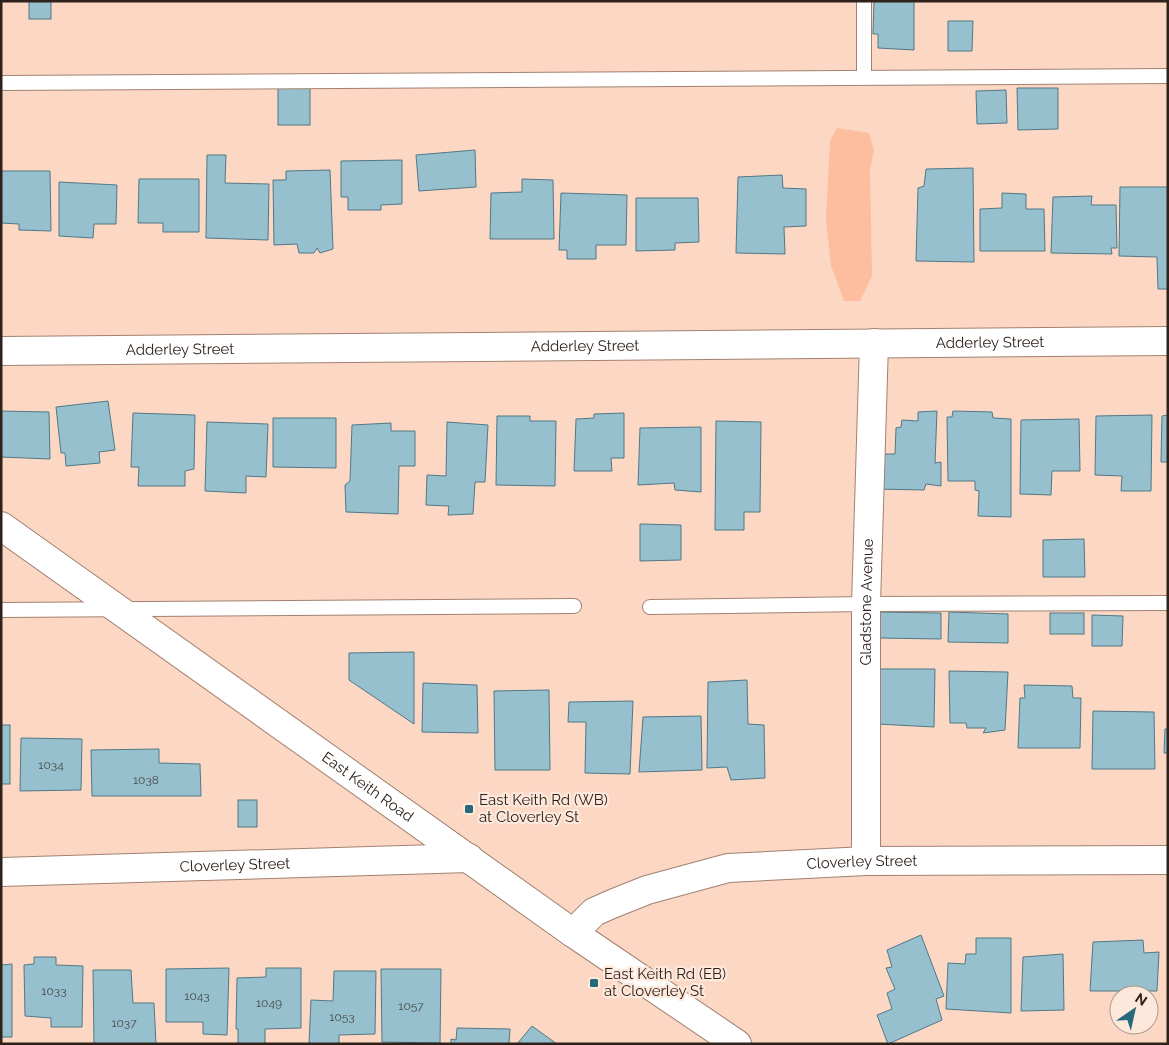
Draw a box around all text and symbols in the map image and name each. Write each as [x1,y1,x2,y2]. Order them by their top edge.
street label: Adderley Street [936,333,1044,352]
street label: Adderley Street [531,337,639,355]
street label: Adderley Street [126,340,234,359]
street label: Gladstone Avenue [857,538,877,666]
street label: East Keith Road [318,748,417,826]
house number: 1034 [38,758,64,772]
house number: 1038 [133,773,159,787]
place label: East Keith Rd (WB) at Cloverley St [479,791,608,826]
marker: East Keith Rd (WB) at Cloverley St [463,803,475,815]
street label: Cloverley Street [806,852,917,873]
street label: Cloverley Street [179,854,291,876]
place label: East Keith Rd (EB) at Cloverley St [604,965,726,1000]
marker: East Keith Rd (EB) at Cloverley St [588,977,600,989]
house number: 1033 [41,984,67,998]
north arrow [1109,985,1159,1035]
house number: 1043 [184,989,210,1003]
text: N [1132,990,1150,1009]
house number: 1049 [256,996,282,1010]
house number: 1057 [398,999,424,1013]
house number: 1053 [329,1010,355,1024]
house number: 1037 [111,1016,137,1030]

